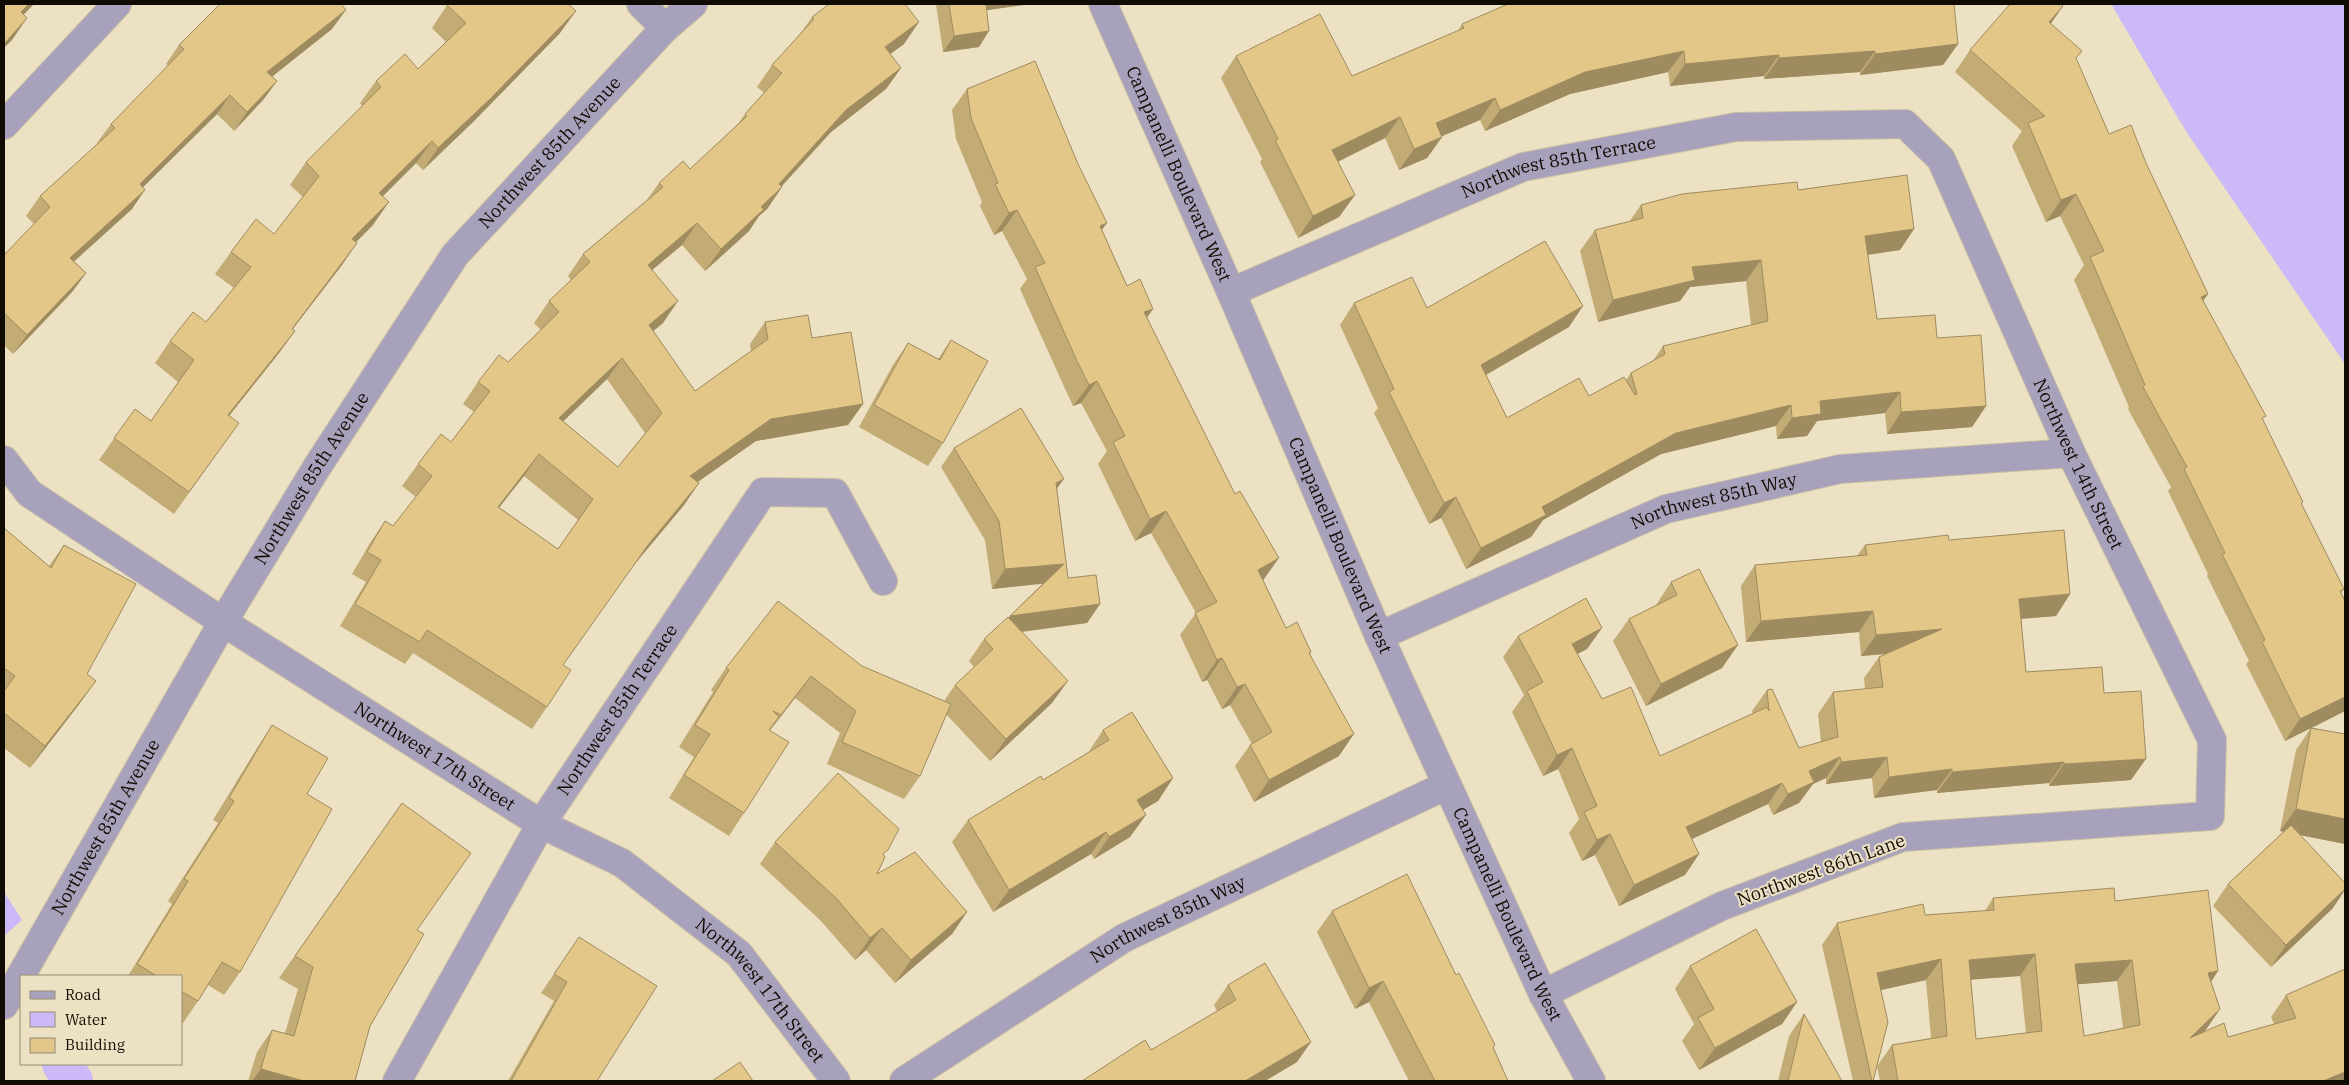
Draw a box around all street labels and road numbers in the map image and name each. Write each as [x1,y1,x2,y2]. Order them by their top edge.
street label: Campanelli Boulevard West [1121,62,1237,285]
street label: Northwest 85th Avenue [473,71,625,233]
street label: Northwest 85th Terrace [1457,130,1658,203]
street label: Northwest 14th Street [2028,375,2129,553]
street label: Northwest 85th Avenue [249,387,374,569]
street label: Campanelli Boulevard West [1284,433,1397,657]
street label: Northwest 85th Way [1627,467,1799,534]
street label: Northwest 85th Terrace [552,620,682,799]
street label: Northwest 17th Street [350,696,520,816]
street label: Northwest 85th Avenue [46,735,165,919]
street label: Campanelli Boulevard West [1448,803,1568,1025]
street label: Northwest 86th Lane [1734,828,1908,911]
street label: Northwest 85th Way [1086,870,1250,968]
street label: Northwest 17th Street [691,912,830,1067]

